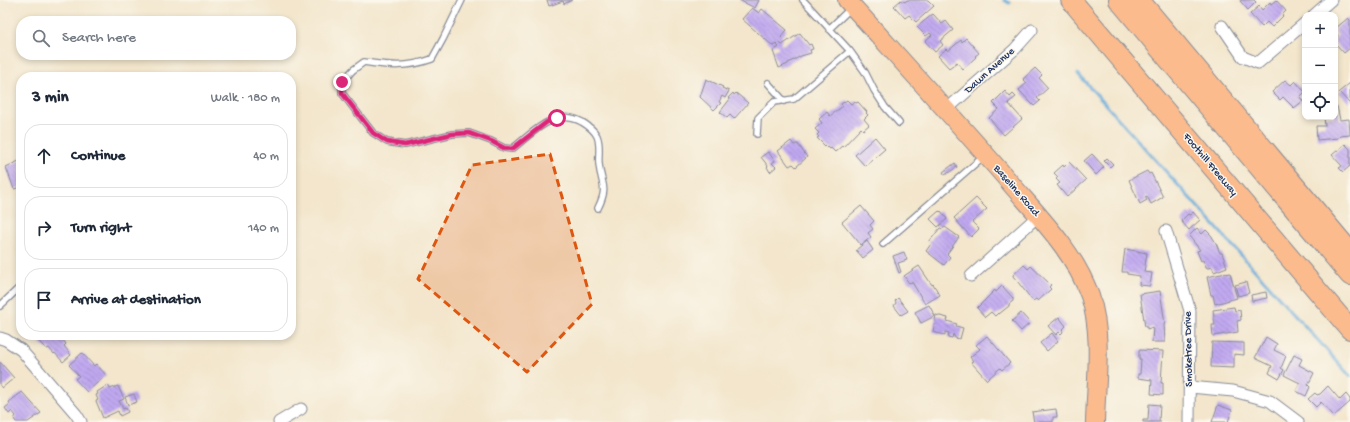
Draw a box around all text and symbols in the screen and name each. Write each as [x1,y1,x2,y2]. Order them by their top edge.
map controls [1302,12,1338,120]
button: + [1302,12,1338,48]
search box [16,16,296,60]
icon: search [30,27,52,49]
text: Search here [62,29,136,47]
street label: Dawn Avenue [962,45,1018,97]
button: − [1302,48,1338,84]
route end [333,73,351,91]
button: locate [1302,84,1338,120]
text: 3 min [32,88,69,108]
text: Walk · 180 m [211,91,280,106]
route start [548,109,566,127]
street label: Foothill Freeway [1180,130,1240,199]
icon: ahead [33,145,55,167]
text: Continue [71,147,125,165]
text: 40 m [253,149,279,164]
street label: Baseline Road [990,162,1042,220]
icon: right [33,217,55,239]
text: Turn right [71,219,131,237]
text: 140 m [248,221,279,236]
icon: arrive [33,289,55,311]
text: Arrive at destination [71,291,201,309]
street label: Smoketree Drive [1182,311,1196,387]

